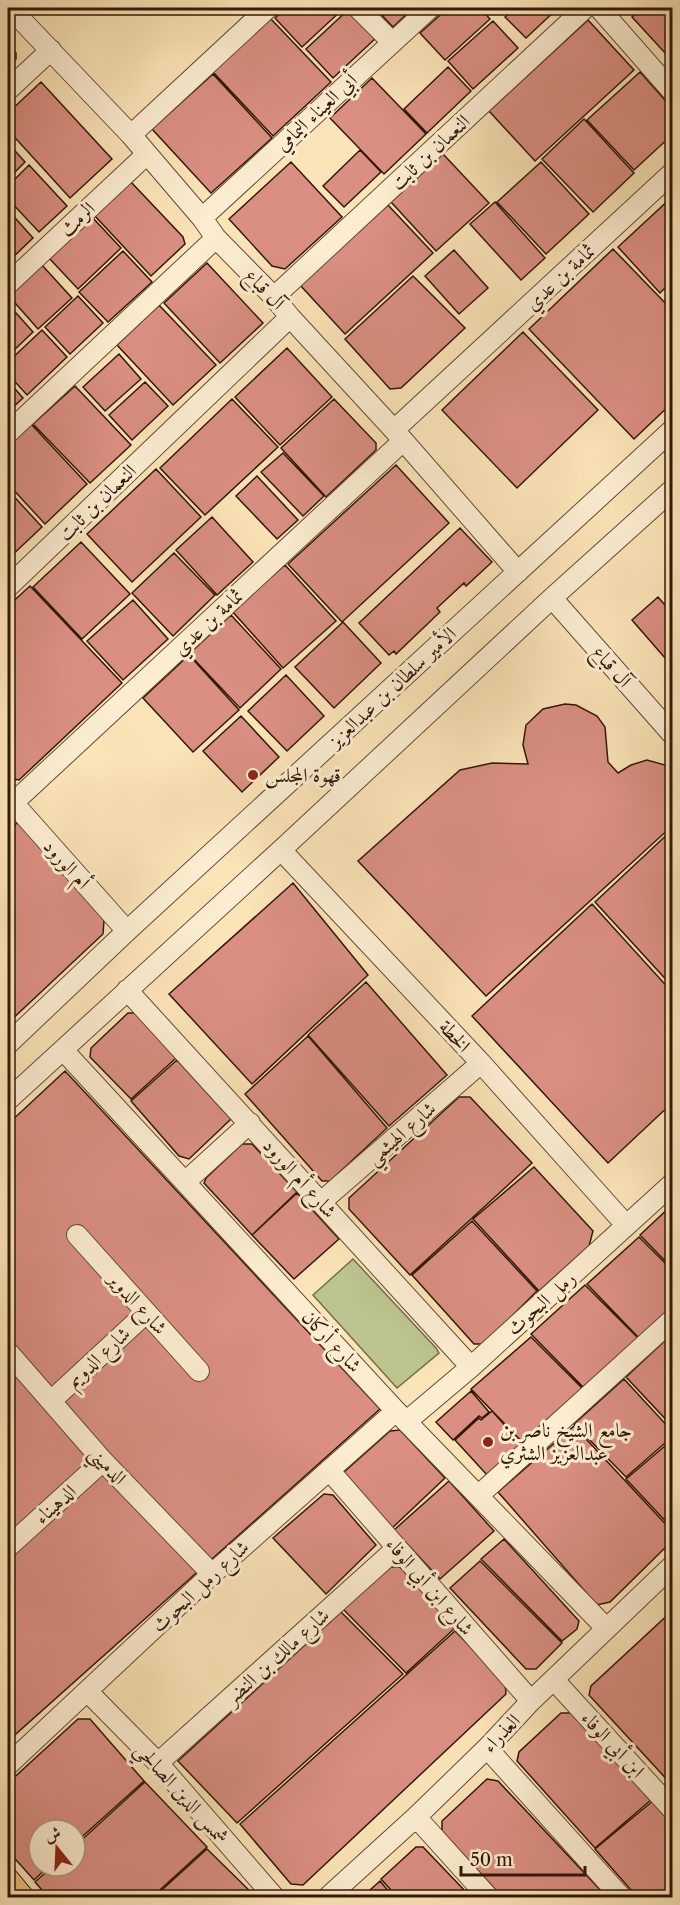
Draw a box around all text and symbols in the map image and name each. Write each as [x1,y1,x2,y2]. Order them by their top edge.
street label: أبي العيناء اليمامي [269,66,365,159]
street label: النعمان بن ثابت [385,109,475,195]
street label: الرمث [54,197,100,241]
street label: ثمامة بن عدي [520,239,603,318]
street label: آل قباع [236,263,292,321]
street label: النعمان بن ثابت [53,459,141,545]
street label: ثمامة بن عدي [168,584,251,663]
street label: الأمير سلطان بن عبدالعزيز [320,619,462,755]
street label: آل قباع [583,640,639,698]
place label: قهوة المجلس [265,763,341,789]
marker: قهوة المجلس [246,768,260,782]
street label: أم الورود [34,833,97,898]
street label: الخطة [434,1015,476,1057]
street label: شارع الهيثمي [361,1096,445,1175]
street label: شارع أم الورود [254,1132,343,1227]
street label: شارع الدوير [98,1265,172,1343]
street label: رمل البحوث [502,1266,582,1342]
street label: شارع أركان [293,1303,368,1381]
street label: شارع الدويم [61,1321,139,1397]
place label: جامع الشيخ ناصر بن عبدالعزيز الشثري [500,1418,632,1469]
marker: جامع الشيخ ناصر بن عبدالعزيز الشثري [481,1435,495,1449]
street label: الدميني [79,1441,132,1494]
street label: الدهيناء [29,1479,81,1529]
street label: شارع ابن أبي الوفاء [376,1531,481,1644]
street label: شارع رمل البحوث [146,1535,258,1642]
street label: شارع مالك بن النضر [218,1603,338,1715]
street label: ابن أبي الوفاء [573,1704,651,1785]
street label: العذراء [477,1709,525,1757]
street label: شمس الدين الصالحي [125,1737,234,1853]
north arrow [27,1818,87,1878]
text: ش [42,1822,63,1846]
scale bar [461,1839,586,1877]
text: 50 m [470,1849,513,1871]

